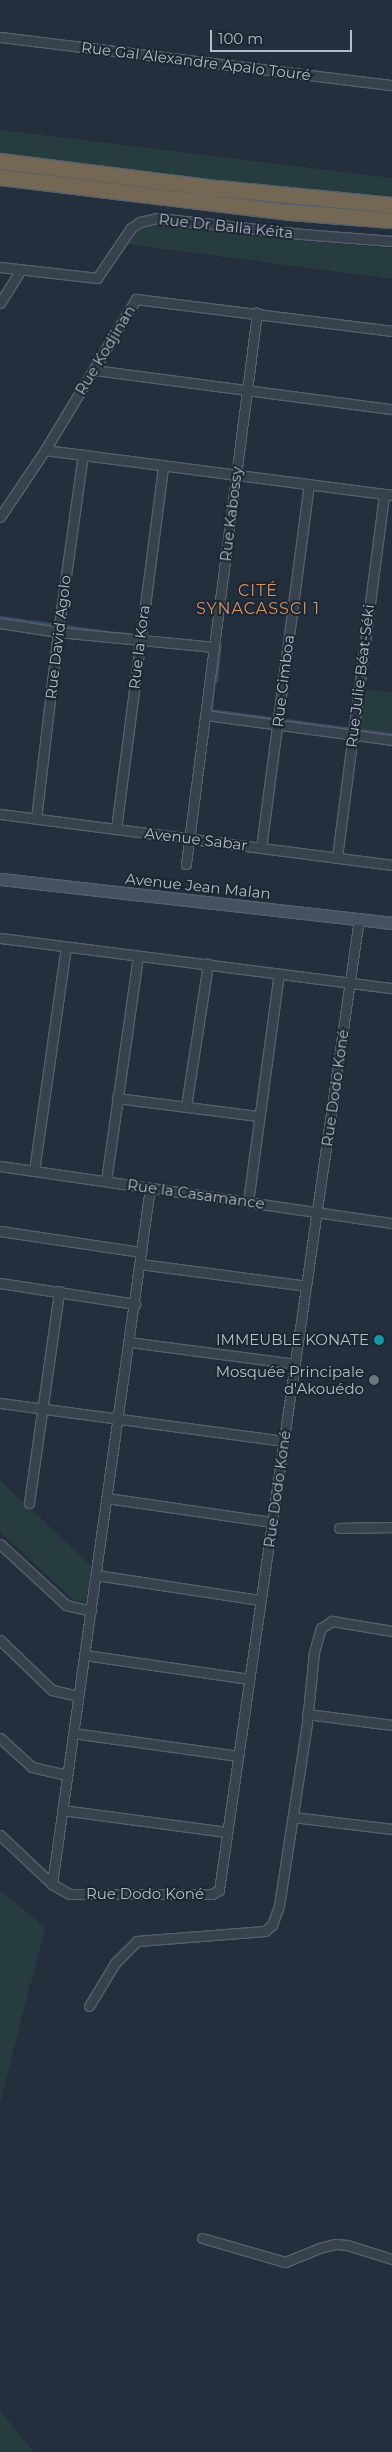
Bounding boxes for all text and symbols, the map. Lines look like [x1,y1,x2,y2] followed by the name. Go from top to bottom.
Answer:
[212,20,354,52] scale bar
[218,29,263,48] text: 100 m
[80,38,312,84] street label: Rue Gal Alexandre Apalo Touré
[158,210,294,242] street label: Rue Dr Balla Kéita
[71,302,139,398] street label: Rue Kodjinan
[216,465,246,563] street label: Rue Kabossy
[41,574,75,700] street label: Rue David Agolo
[194,581,322,619] district label: CITÉ SYNACASSCI 1
[342,603,378,749] street label: Rue Julie Béat-Séki
[125,604,153,690] street label: Rue la Kora
[268,634,298,728] street label: Rue Cimboa
[143,824,249,854] street label: Avenue Sabar
[124,869,272,903] street label: Avenue Jean Malan
[318,1028,352,1148] street label: Rue Dodo Koné
[126,1175,266,1213] street label: Rue la Casamance
[216,1331,369,1349] place label: IMMEUBLE KONATE
[373,1334,385,1346] marker: IMMEUBLE KONATE
[216,1362,364,1397] place label: Mosquée Principale d'Akouédo
[368,1374,380,1386] marker: Mosquée Principale d'Akouédo
[260,1429,294,1549] street label: Rue Dodo Koné
[86,1885,204,1903] street label: Rue Dodo Koné

